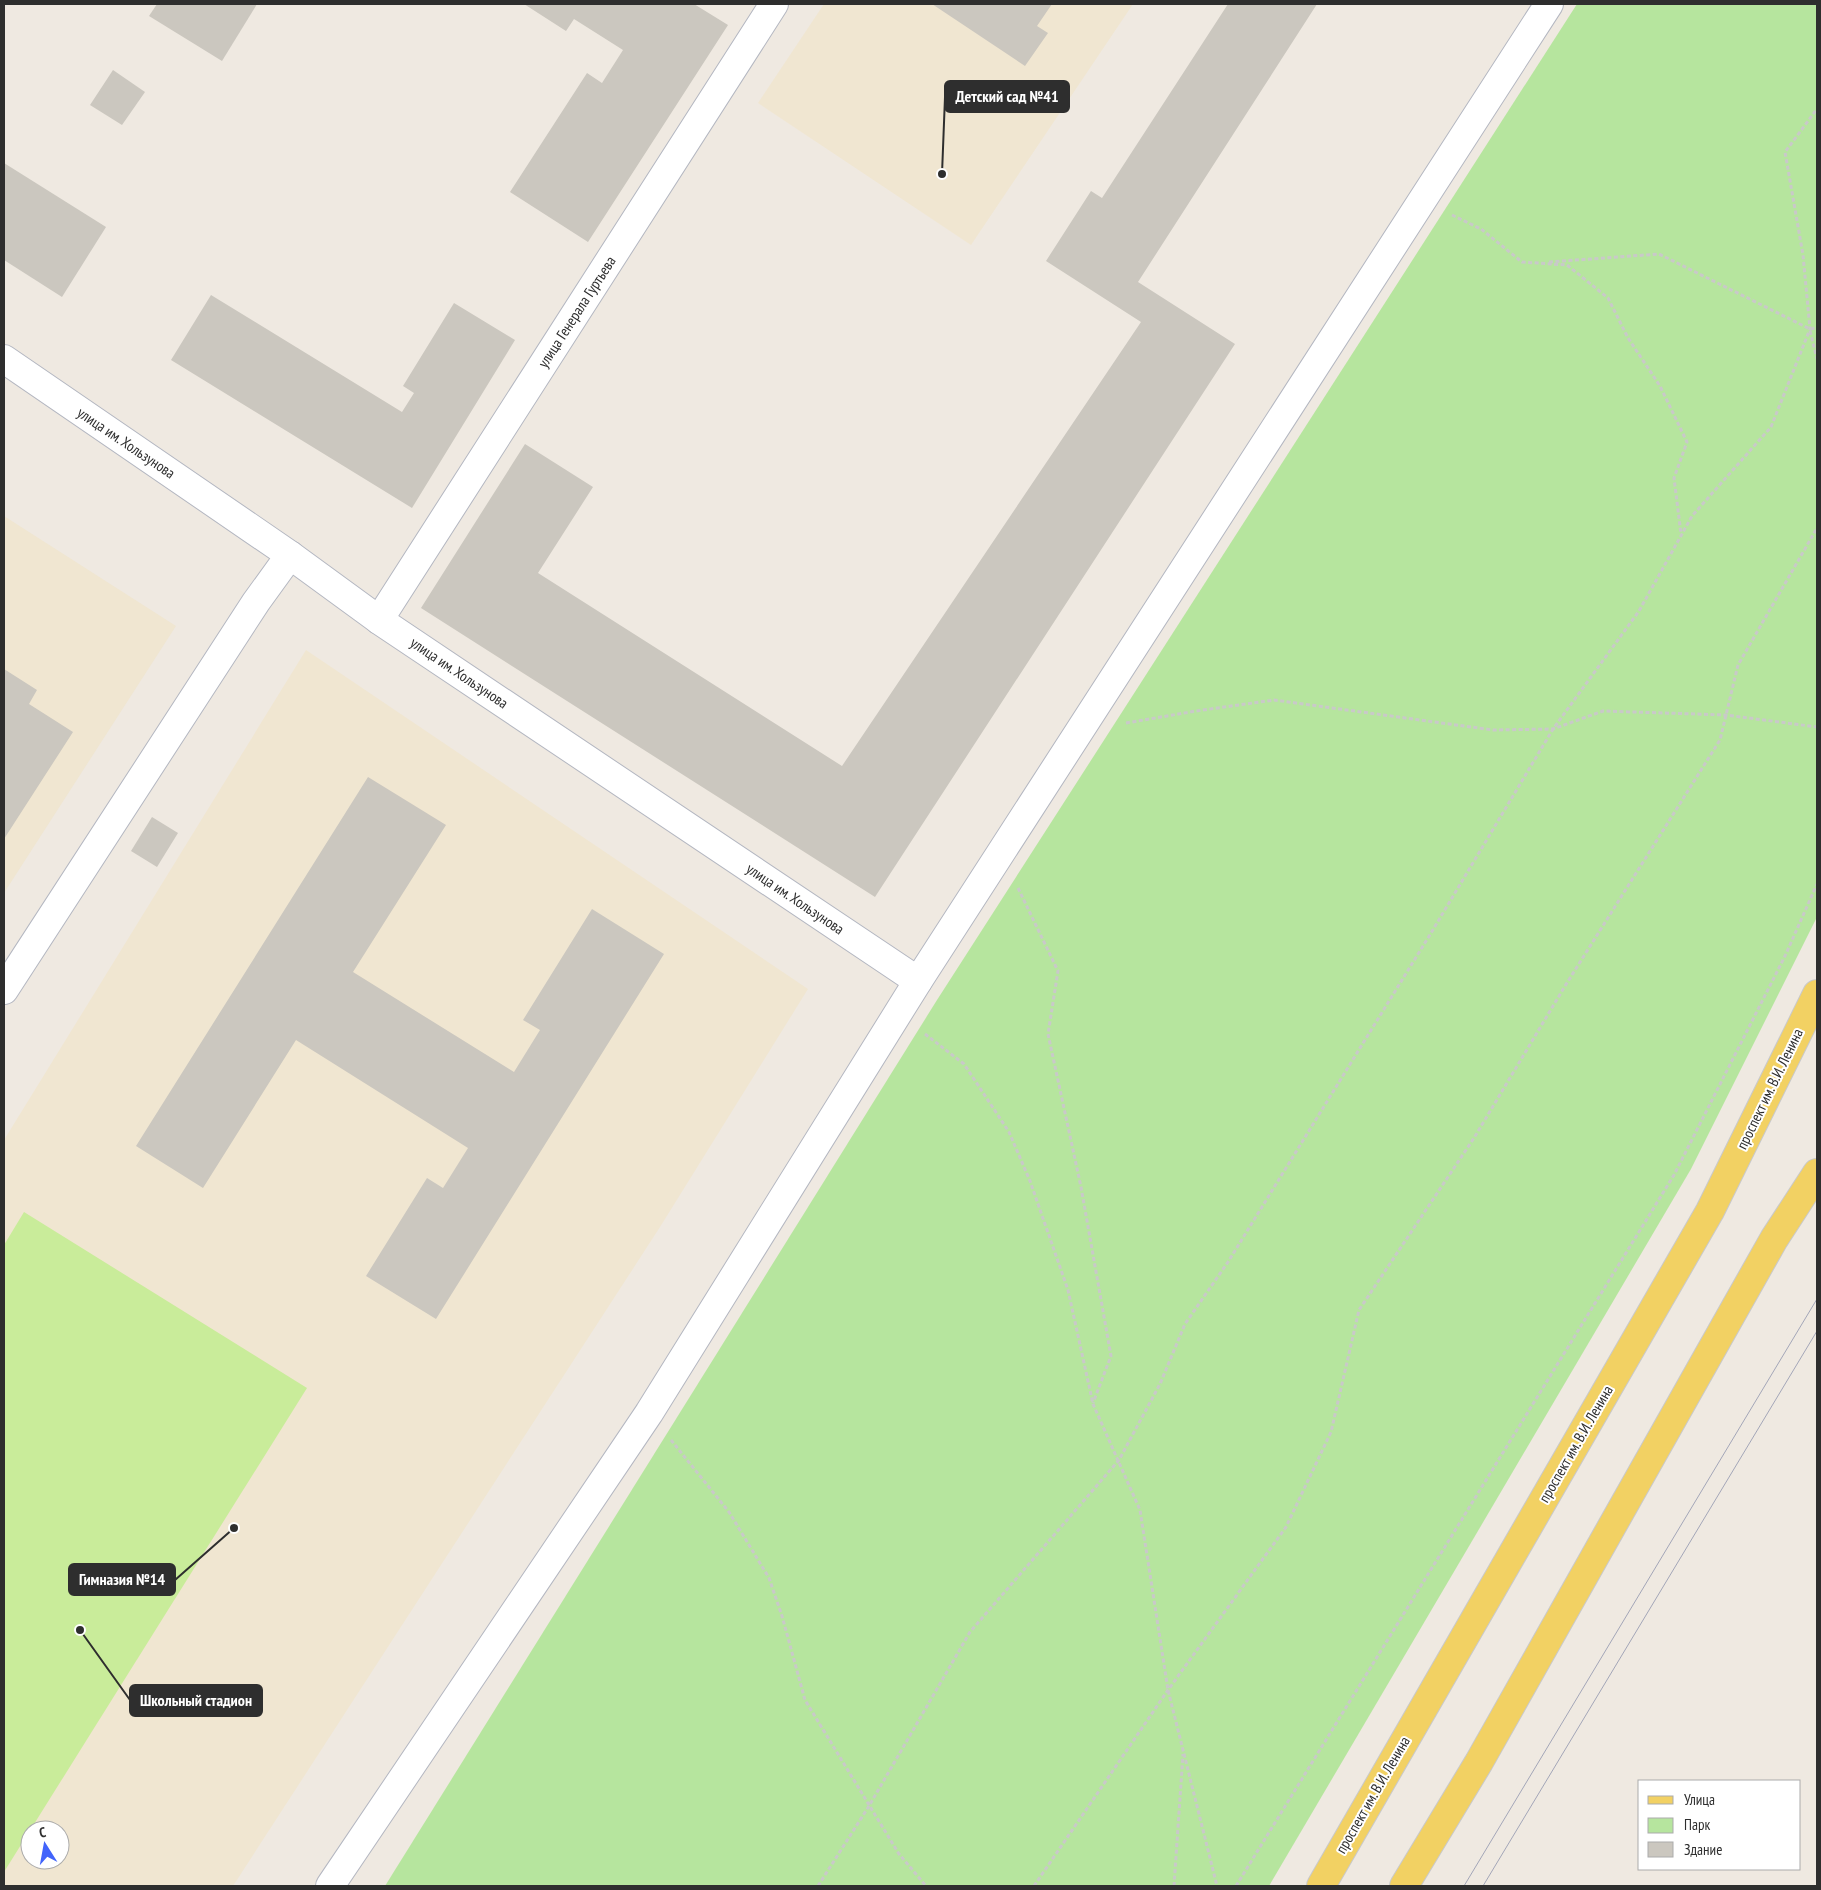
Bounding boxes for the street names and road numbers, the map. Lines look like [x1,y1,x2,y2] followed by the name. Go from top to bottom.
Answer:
[533,252,620,371] street label: улица Генерала Гуртьева
[74,403,179,482] street label: улица им. Хользунова
[407,633,512,712] street label: улица им. Хользунова
[743,859,848,938] street label: улица им. Хользунова
[1732,1025,1807,1152] street label: проспект им. В.И. Ленина
[1534,1382,1617,1506] street label: проспект им. В.И. Ленина
[1331,1733,1414,1857] street label: проспект им. В.И. Ленина

